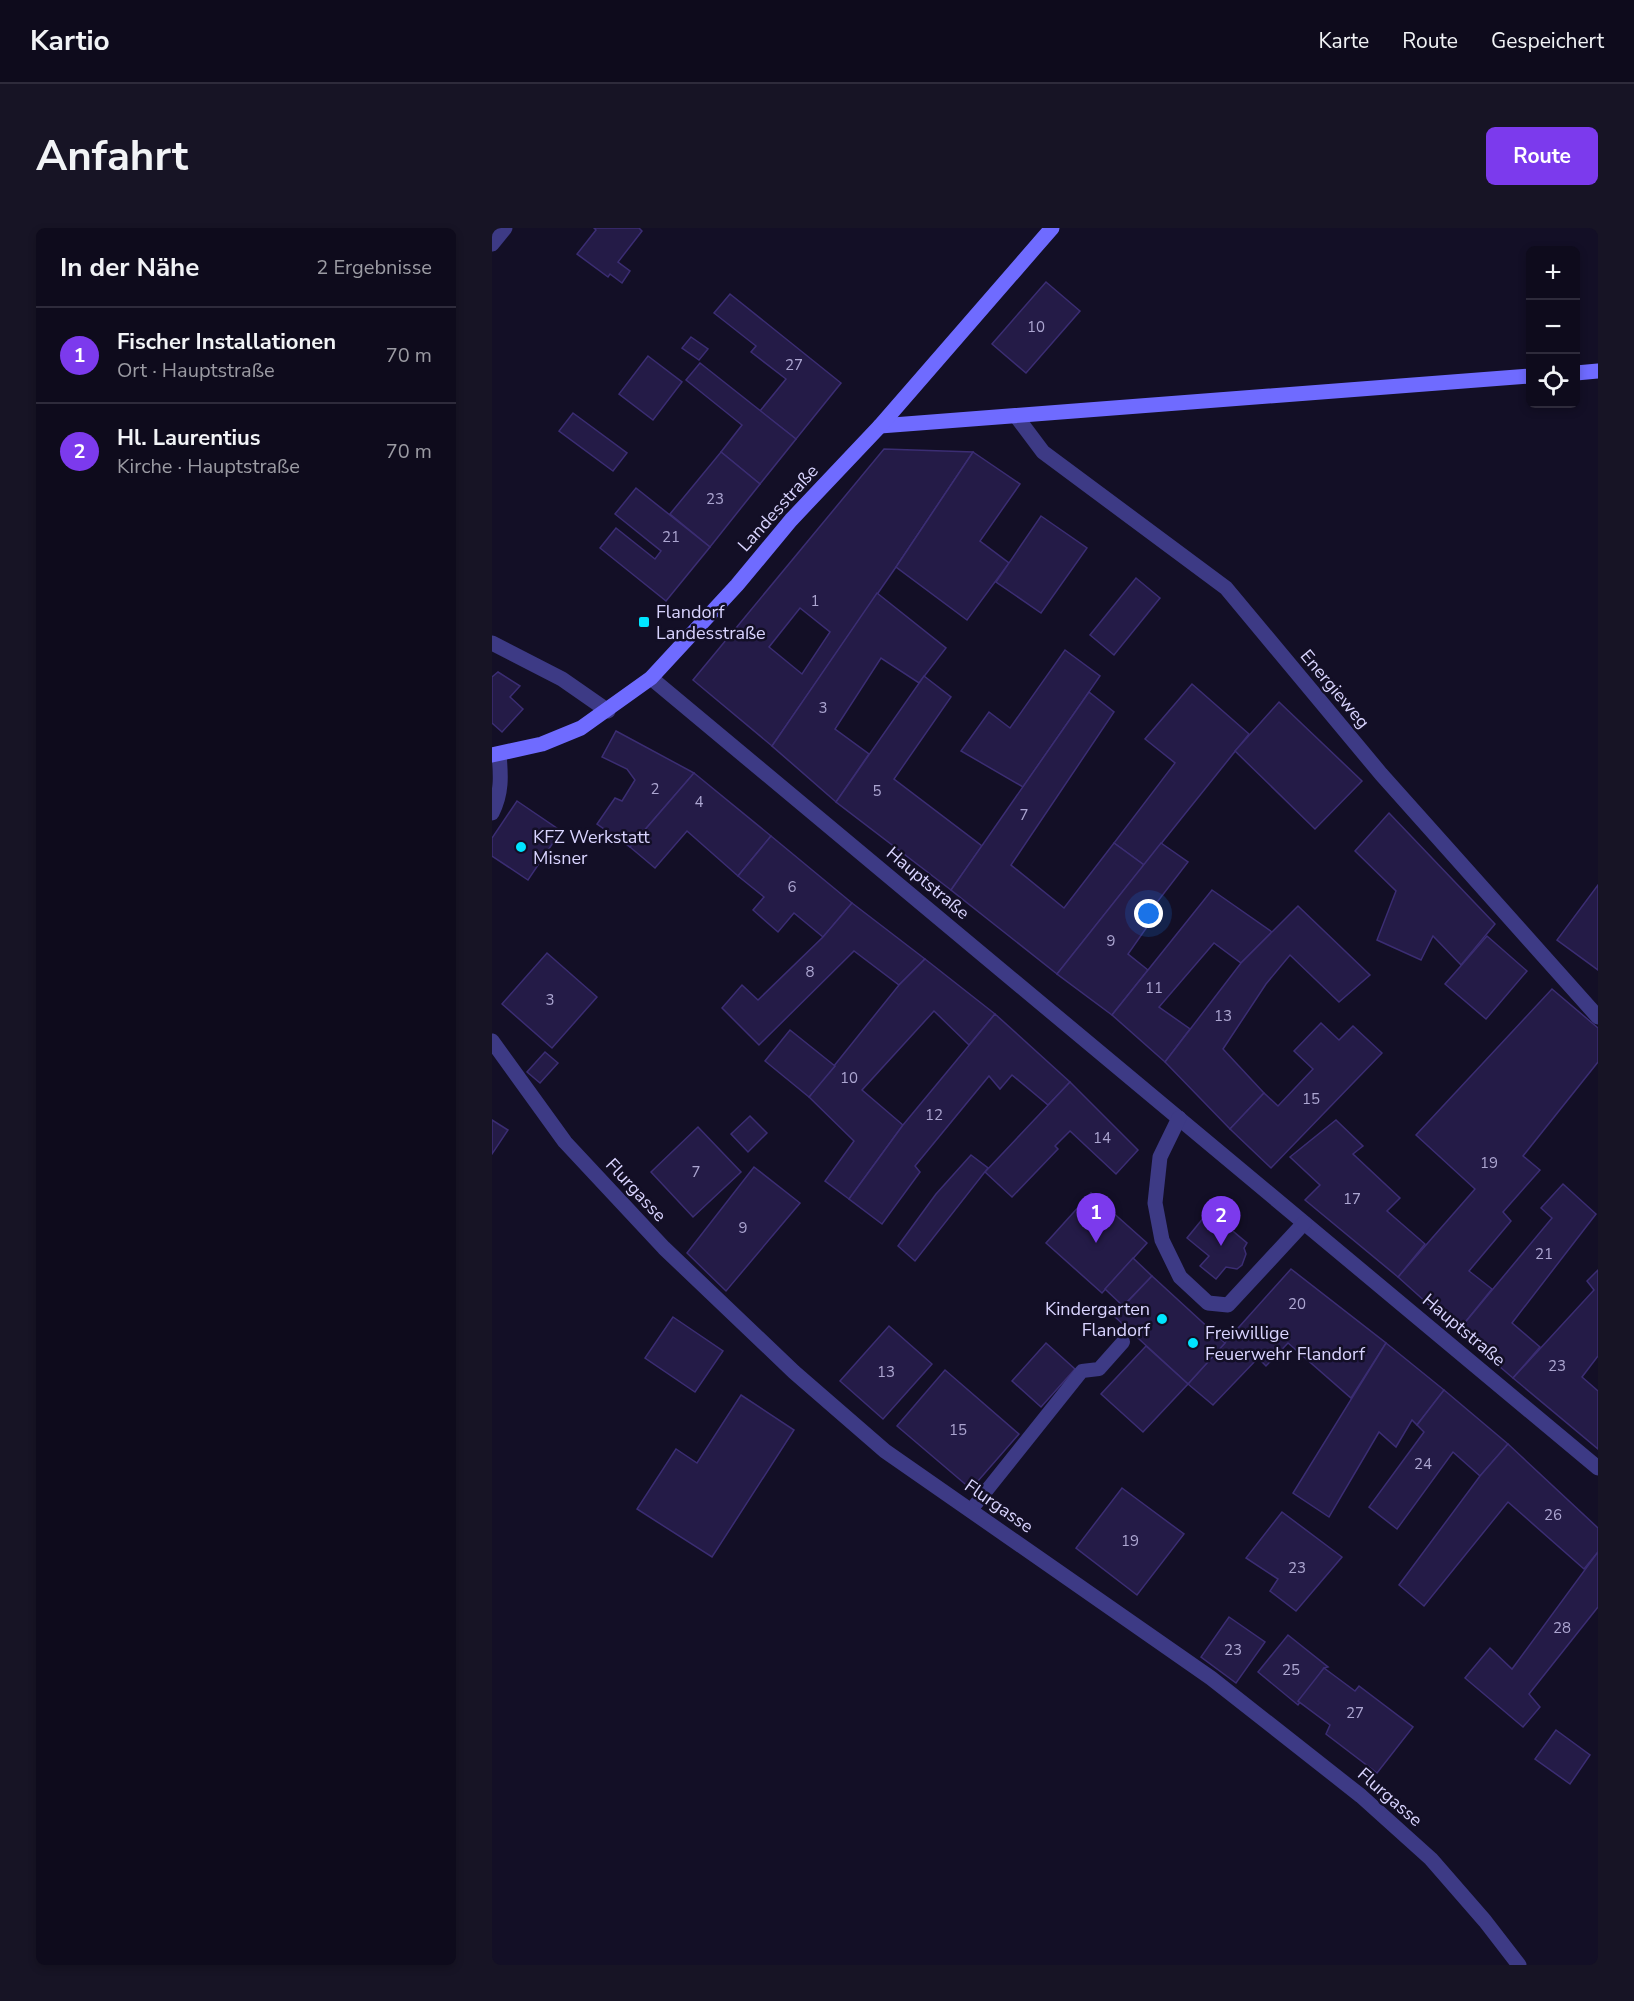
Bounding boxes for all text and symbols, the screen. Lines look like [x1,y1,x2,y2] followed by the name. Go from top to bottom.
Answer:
[30,22,110,60] text: Kartio
[1319,27,1369,55] text: Karte
[1402,27,1458,55] text: Route
[1491,27,1604,55] text: Gespeichert
[1486,127,1598,185] button: Route
[36,128,188,185] text: Anfahrt
[1526,246,1580,408] map controls
[1526,246,1580,300] button: +
[60,250,199,285] text: In der Nähe
[316,254,432,281] text: 2 Ergebnisse
[1526,300,1580,354] button: −
[1027,317,1045,337] house number: 10
[117,327,336,357] text: Fischer Installationen
[74,342,86,369] text: 1
[386,342,432,369] text: 70 m
[1526,354,1580,408] button: locate
[785,355,803,375] house number: 27
[117,357,275,384] text: Ort · Hauptstraße
[117,423,261,453] text: Hl. Laurentius
[74,438,86,465] text: 2
[386,438,432,465] text: 70 m
[117,453,300,480] text: Kirche · Hauptstraße
[732,459,824,557] street label: Landesstraße
[706,489,724,509] house number: 23
[662,527,680,547] house number: 21
[810,591,820,611] house number: 1
[656,600,766,645] place label: Flandorf Landesstraße
[637,615,651,629] marker: Flandorf Landesstraße
[1295,645,1375,733] street label: Energieweg
[818,698,828,718] house number: 3
[650,779,660,799] house number: 2
[872,781,882,801] house number: 5
[694,792,704,812] house number: 4
[1019,805,1029,825] house number: 7
[533,825,650,870] place label: KFZ Werkstatt Misner
[514,840,528,854] marker: KFZ Werkstatt Misner
[881,841,975,925] street label: Hauptstraße
[787,877,797,897] house number: 6
[1134,899,1163,928] your location
[1106,931,1116,951] house number: 9
[805,962,815,982] house number: 8
[1145,978,1163,998] house number: 11
[545,990,555,1010] house number: 3
[1214,1006,1232,1026] house number: 13
[840,1068,858,1088] house number: 10
[1302,1089,1320,1109] house number: 15
[925,1105,943,1125] house number: 12
[1093,1128,1111,1148] house number: 14
[600,1153,672,1227] street label: Flurgasse
[1480,1153,1498,1173] house number: 19
[691,1162,701,1182] house number: 7
[1343,1189,1361,1209] house number: 17
[1076,1194,1116,1243] pin: 1
[1202,1196,1240,1246] pin: 2
[738,1218,748,1238] house number: 9
[1535,1244,1553,1264] house number: 21
[1417,1288,1511,1372] street label: Hauptstraße
[1288,1294,1306,1314] house number: 20
[1045,1297,1151,1342] place label: Kindergarten Flandorf
[1155,1312,1169,1326] marker: Kindergarten Flandorf
[1205,1321,1366,1366] place label: Freiwillige Feuerwehr Flandorf
[1186,1336,1200,1350] marker: Freiwillige Feuerwehr Flandorf
[1548,1356,1566,1376] house number: 23
[877,1362,895,1382] house number: 13
[949,1420,967,1440] house number: 15
[1414,1454,1432,1474] house number: 24
[960,1474,1038,1538] street label: Flurgasse
[1544,1505,1562,1525] house number: 26
[1121,1531,1139,1551] house number: 19
[1288,1558,1306,1578] house number: 23
[1553,1618,1571,1638] house number: 28
[1224,1640,1242,1660] house number: 23
[1282,1660,1300,1680] house number: 25
[1346,1703,1364,1723] house number: 27
[1352,1762,1428,1832] street label: Flurgasse

